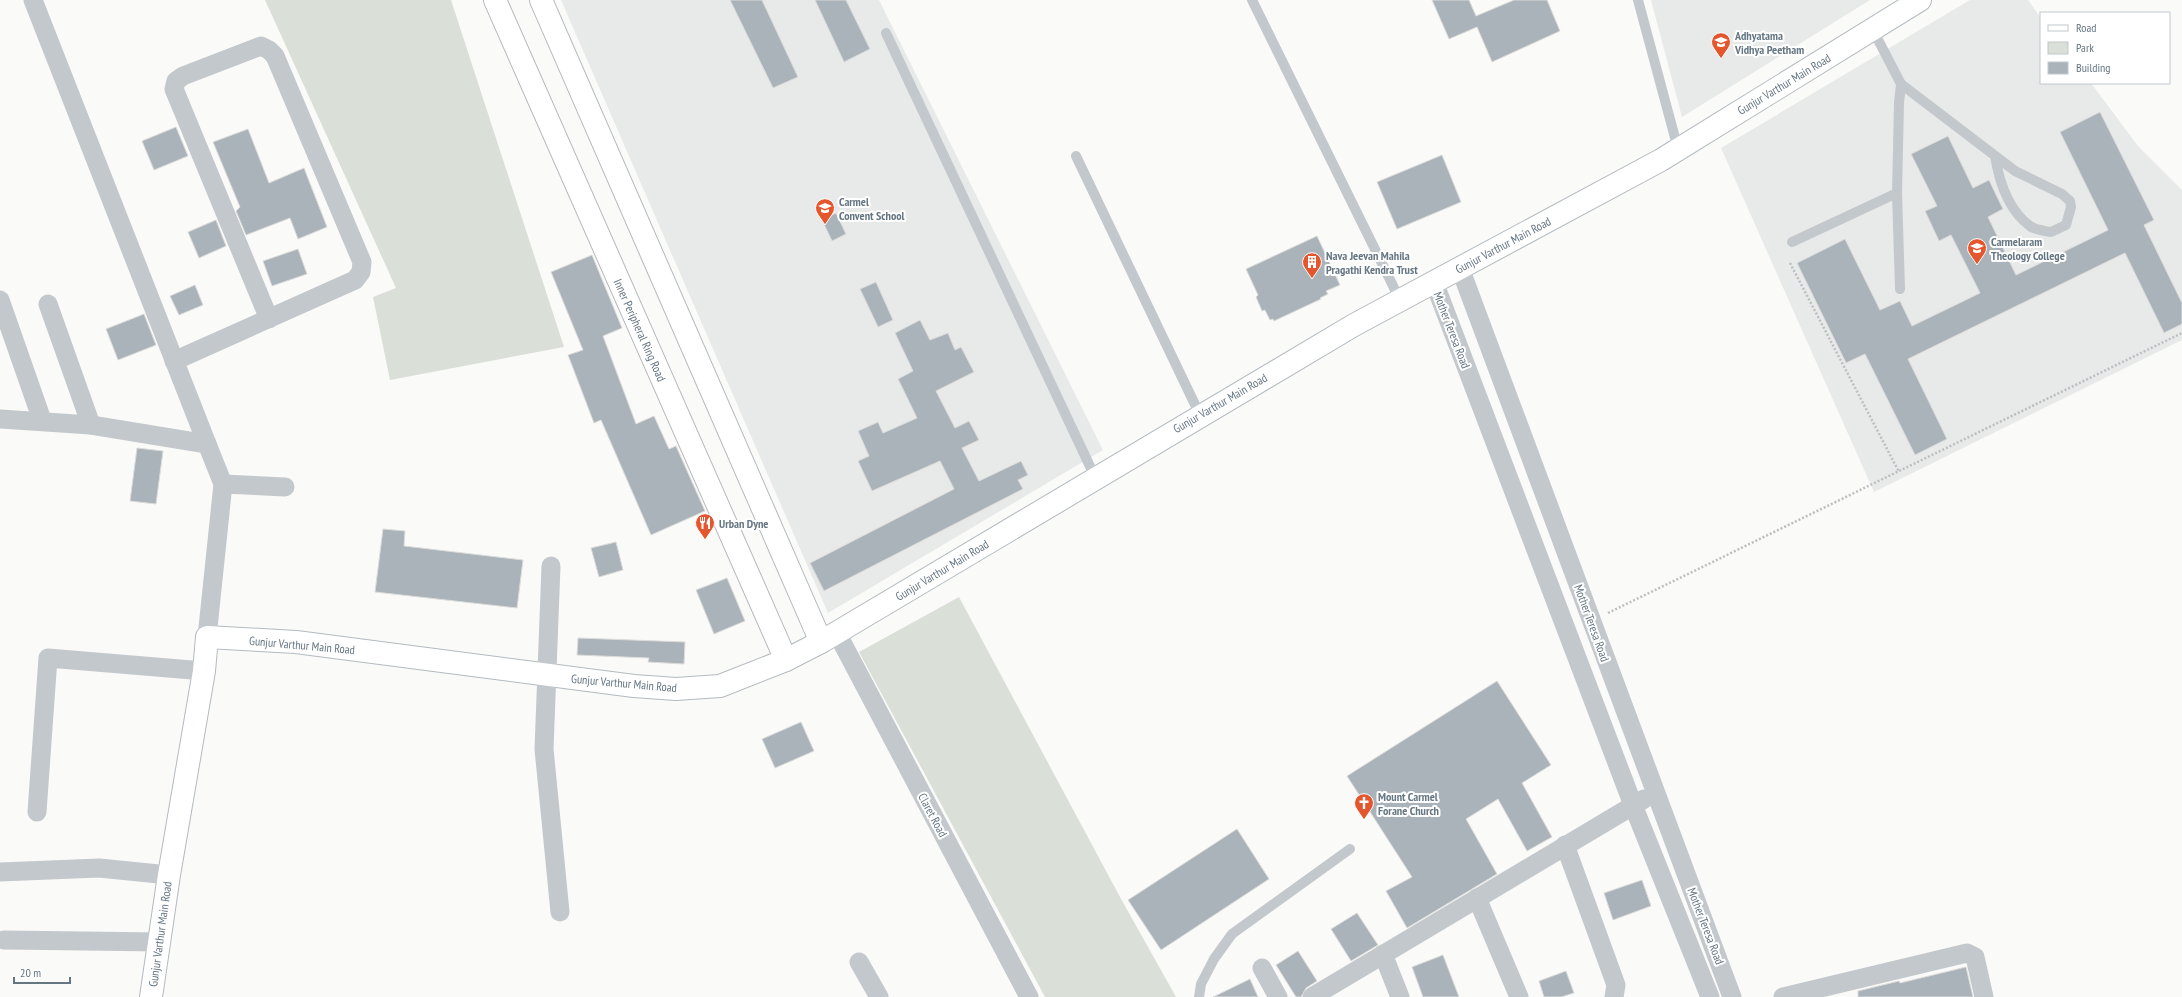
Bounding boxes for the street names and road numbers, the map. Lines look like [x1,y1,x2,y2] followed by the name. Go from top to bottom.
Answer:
[1735,50,1833,118] street label: Gunjur Varthur Main Road
[1453,213,1553,277] street label: Gunjur Varthur Main Road
[611,276,669,384] street label: Inner Peripheral Ring Road
[1430,289,1474,371] street label: Mother Teresa Road
[1170,370,1270,436] street label: Gunjur Varthur Main Road
[893,536,991,604] street label: Gunjur Varthur Main Road
[1571,582,1613,664] street label: Mother Teresa Road
[248,633,356,657] street label: Gunjur Varthur Main Road
[570,671,678,695] street label: Gunjur Varthur Main Road
[915,790,951,840] street label: Claret Road
[145,880,175,988] street label: Gunjur Varthur Main Road
[1684,885,1728,967] street label: Mother Teresa Road

